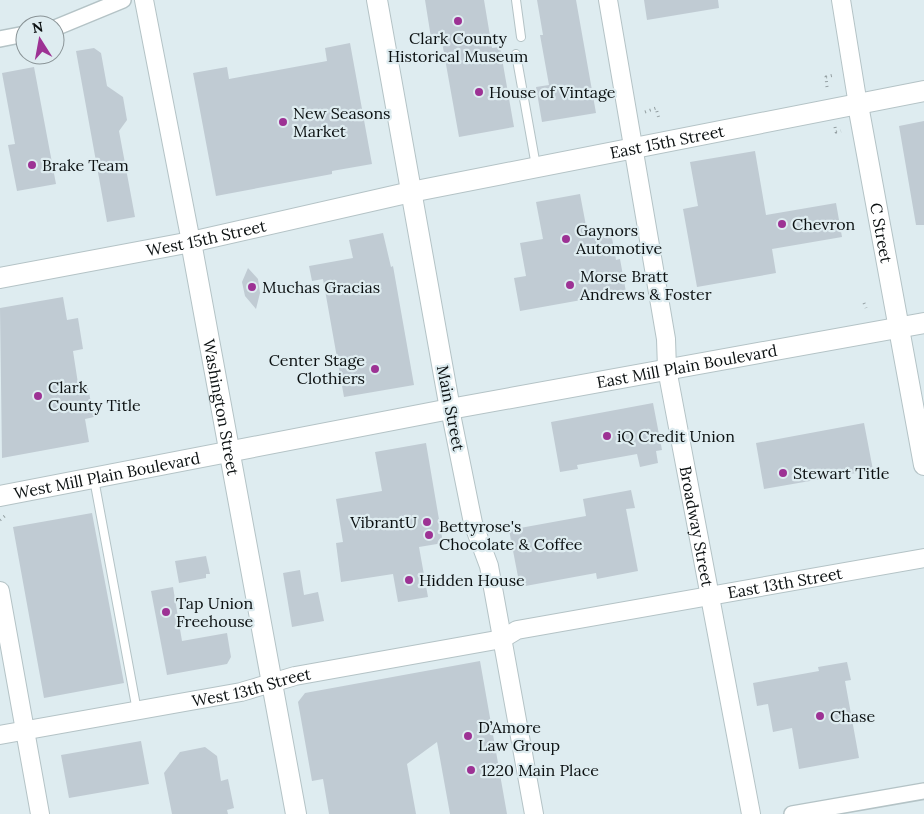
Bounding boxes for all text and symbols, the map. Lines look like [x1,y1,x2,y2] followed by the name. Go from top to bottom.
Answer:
[15,15,65,65] north arrow
[452,15,464,27] marker: Clark County Historical Museum
[30,17,45,37] text: N
[388,28,528,66] place label: Clark County Historical Museum
[489,82,616,102] place label: House of Vintage
[473,86,485,98] marker: House of Vintage
[293,103,391,141] place label: New Seasons Market
[277,116,289,128] marker: New Seasons Market
[608,120,727,163] street label: East 15th Street
[42,155,129,175] place label: Brake Team
[26,159,38,171] marker: Brake Team
[866,201,897,265] street label: C Street
[792,214,856,234] place label: Chevron
[145,215,269,260] street label: West 15th Street
[776,218,788,230] marker: Chevron
[575,220,662,258] place label: Gaynors Automotive
[560,233,572,245] marker: Gaynors Automotive
[579,266,712,304] place label: Morse Bratt Andrews & Foster
[262,277,380,297] place label: Muchas Gracias
[564,279,576,291] marker: Morse Bratt Andrews & Foster
[246,281,258,293] marker: Muchas Gracias
[199,337,244,478] street label: Washington Street
[595,340,779,392] street label: East Mill Plain Boulevard
[269,350,365,388] place label: Center Stage Clothiers
[369,363,381,375] marker: Center Stage Clothiers
[433,364,469,453] street label: Main Street
[48,377,141,415] place label: Clark County Title
[32,390,44,402] marker: Clark County Title
[617,426,735,446] place label: iQ Credit Union
[601,430,613,442] marker: iQ Credit Union
[12,447,202,503] street label: West Mill Plain Boulevard
[793,463,890,483] place label: Stewart Title
[675,464,718,589] street label: Broadway Street
[777,467,789,479] marker: Stewart Title
[349,512,417,532] place label: VibrantU
[421,516,433,528] marker: VibrantU
[439,516,583,554] place label: Bettyrose's Chocolate & Coffee
[423,529,435,541] marker: Bettyrose's Chocolate & Coffee
[726,562,845,603] street label: East 13th Street
[419,570,525,590] place label: Hidden House
[403,574,415,586] marker: Hidden House
[176,593,254,631] place label: Tap Union Freehouse
[160,606,172,618] marker: Tap Union Freehouse
[190,663,313,711] street label: West 13th Street
[830,706,875,726] place label: Chase
[814,710,826,722] marker: Chase
[478,717,560,755] place label: D’Amore Law Group
[462,730,474,742] marker: D’Amore Law Group
[481,760,599,780] place label: 1220 Main Place
[465,764,477,776] marker: 1220 Main Place

